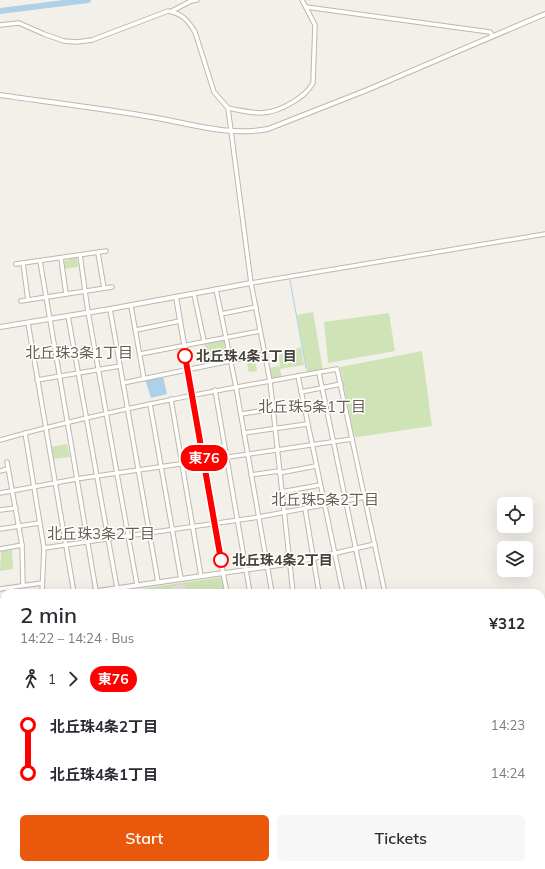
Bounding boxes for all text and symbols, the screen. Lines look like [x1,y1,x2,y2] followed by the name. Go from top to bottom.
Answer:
[25,343,133,362] district label: 北丘珠3条1丁目
[196,347,297,365] place label: 北丘珠4条1丁目
[177,348,193,364] marker: 北丘珠4条1丁目
[258,397,366,416] district label: 北丘珠5条1丁目
[181,445,227,471] line badge: 東76
[189,449,219,467] text: 東76
[271,490,379,509] district label: 北丘珠5条2丁目
[497,497,533,577] map controls
[497,497,533,533] button: locate
[47,524,155,543] district label: 北丘珠3条2丁目
[497,541,533,577] button: layers
[232,551,333,569] place label: 北丘珠4条2丁目
[213,552,229,568] marker: 北丘珠4条2丁目
[20,601,77,629] text: 2 min
[489,614,525,633] text: ¥312
[20,630,134,646] text: 14:22 – 14:24 · Bus
[20,668,42,690] icon: walk
[62,668,84,690] icon: forward
[98,670,129,688] text: 東76
[48,671,56,687] text: 1
[50,717,158,736] text: 北丘珠4条2丁目
[491,717,525,733] text: 14:23
[50,765,158,784] text: 北丘珠4条1丁目
[491,765,525,781] text: 14:24
[20,815,269,861] button: Start
[277,815,525,861] button: Tickets

